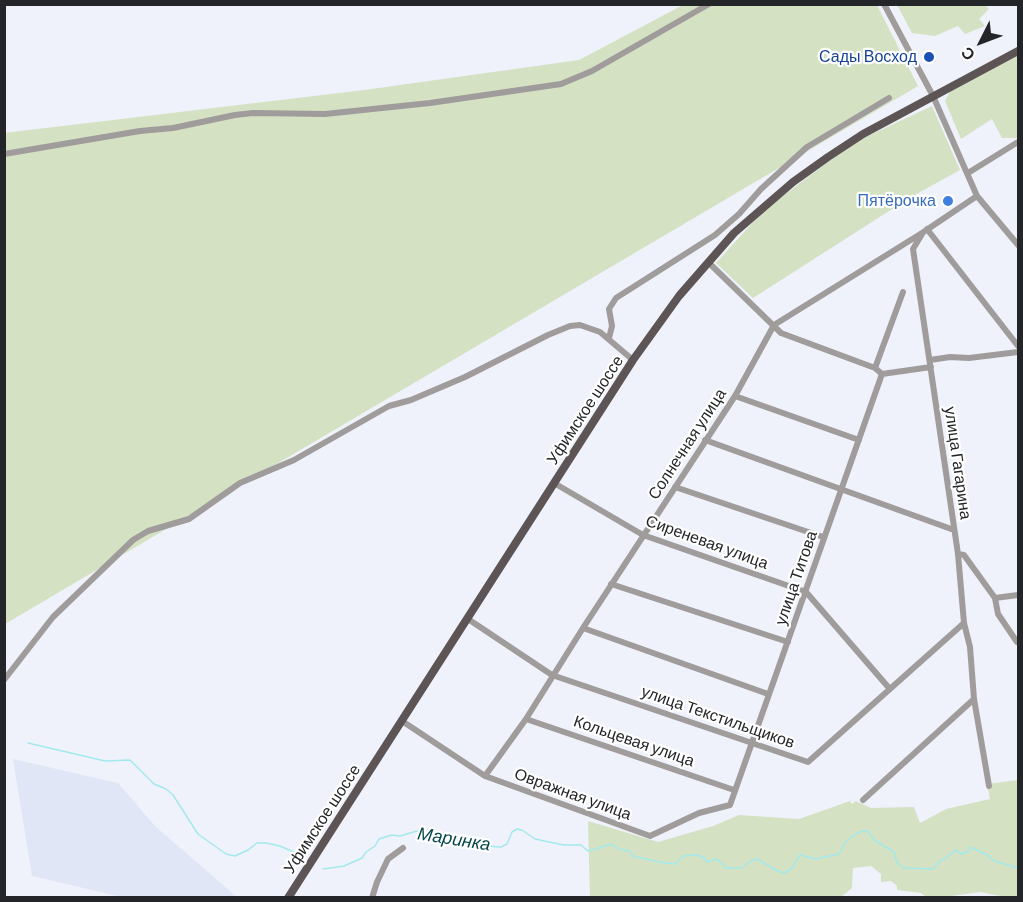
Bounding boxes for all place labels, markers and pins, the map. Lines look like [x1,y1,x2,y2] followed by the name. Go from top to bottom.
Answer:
[819,47,917,67] place label: Сады Восход
[922,50,936,64] marker: Сады Восход
[858,191,936,211] place label: Пятёрочка
[941,194,955,208] marker: Пятёрочка

